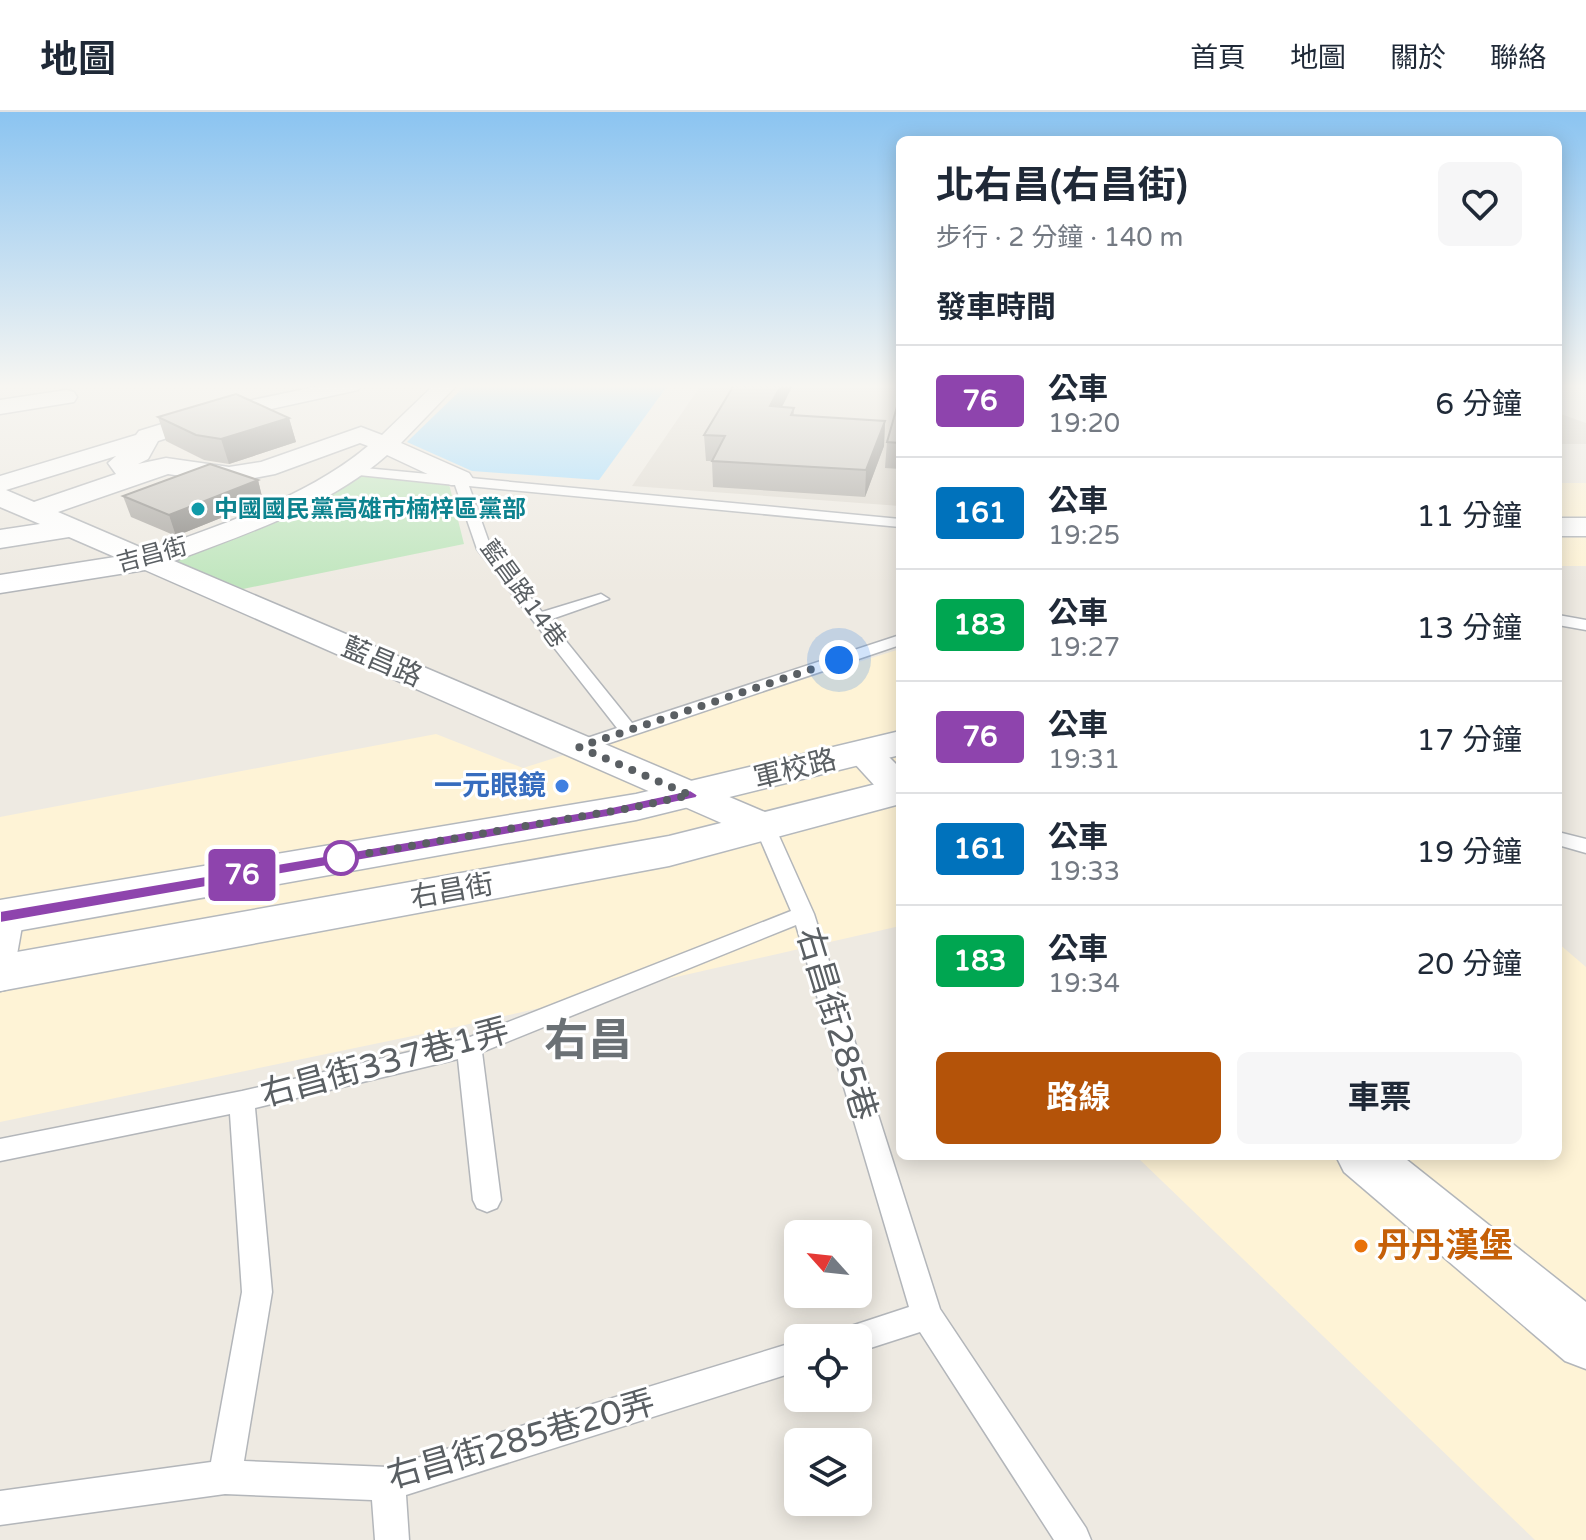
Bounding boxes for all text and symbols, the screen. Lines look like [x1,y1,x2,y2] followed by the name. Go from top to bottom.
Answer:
[40,37,116,83] text: 地圖
[1190,41,1246,75] text: 首頁
[1290,41,1346,75] text: 地圖
[1390,41,1446,75] text: 關於
[1490,41,1546,75] text: 聯絡
[1438,162,1522,246] button: heart
[936,163,1188,209] text: 北右昌(右昌街)
[936,222,1183,253] text: 步行 · 2 分鐘 · 140 m
[936,289,1056,326] text: 發車時間
[1048,371,1108,408] text: 公車
[962,384,998,418] text: 76
[1435,386,1522,423] text: 6 分鐘
[1048,408,1120,439] text: 19:20
[1048,483,1108,520] text: 公車
[214,495,526,524] place label: 中國國民黨高雄市楠梓區黨部
[954,496,1006,530] text: 161
[1417,498,1522,535] text: 11 分鐘
[189,500,207,518] marker: 中國國民黨高雄市楠梓區黨部
[1048,520,1120,551] text: 19:25
[113,532,191,578] street label: 吉昌街
[474,534,572,654] street label: 藍昌路14巷
[1048,595,1108,632] text: 公車
[954,608,1006,642] text: 183
[1417,610,1522,647] text: 13 分鐘
[337,630,427,694] street label: 藍昌路
[1048,632,1120,663] text: 19:27
[819,640,859,680] your location
[1048,707,1108,744] text: 公車
[962,720,998,754] text: 76
[1417,722,1522,759] text: 17 分鐘
[750,742,840,796] street label: 軍校路
[1048,744,1120,775] text: 19:31
[434,769,546,803] place label: 一元眼鏡
[553,777,571,795] marker: 一元眼鏡
[1048,819,1108,856] text: 公車
[954,832,1006,866] text: 161
[1417,834,1522,871] text: 19 分鐘
[324,841,358,875] unlabelled marker
[206,849,278,901] line badge: 76
[1048,856,1120,887] text: 19:33
[224,858,260,892] text: 76
[408,867,496,915] street label: 右昌街
[787,922,885,1126] street label: 右昌街285巷
[1048,931,1108,968] text: 公車
[954,944,1006,978] text: 183
[1417,946,1522,983] text: 20 分鐘
[1048,968,1120,999] text: 19:34
[256,1010,514,1116] street label: 右昌街337巷1弄
[544,1015,632,1068] district label: 右昌
[936,1052,1221,1144] button: 路線
[1237,1052,1522,1144] button: 車票
[784,1220,872,1308] north arrow
[784,1220,872,1516] map controls
[1377,1226,1513,1267] place label: 丹丹漢堡
[1352,1237,1370,1255] marker: 丹丹漢堡
[784,1324,872,1412] button: locate
[382,1382,660,1498] street label: 右昌街285巷20弄
[784,1428,872,1516] button: layers

